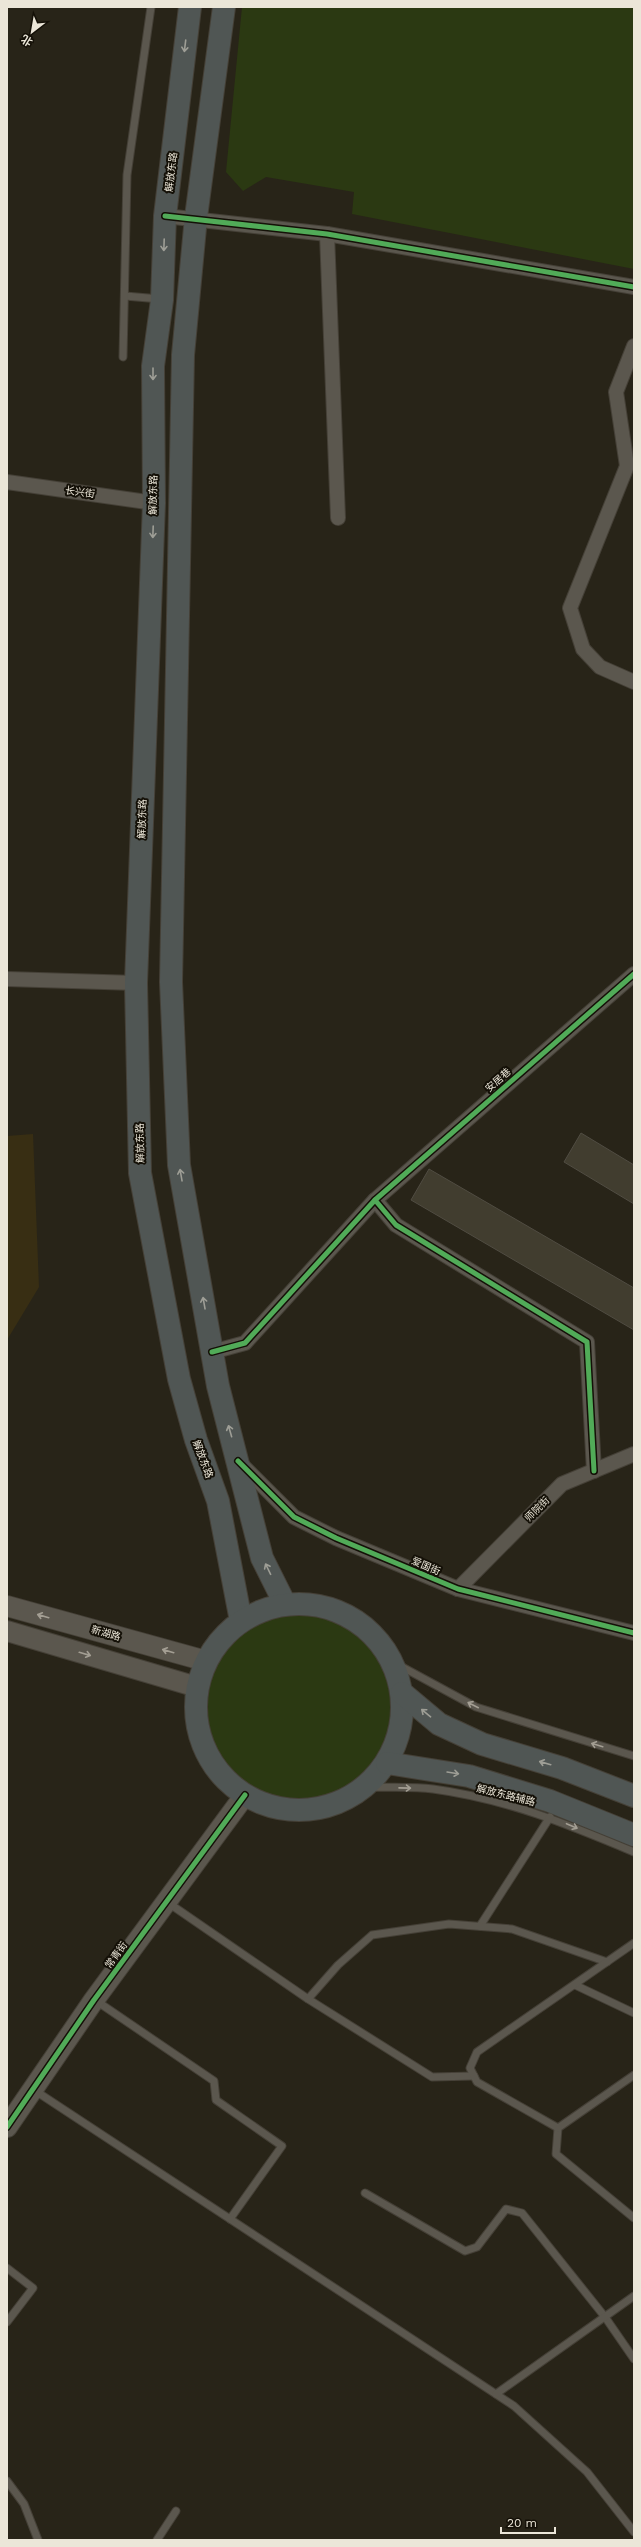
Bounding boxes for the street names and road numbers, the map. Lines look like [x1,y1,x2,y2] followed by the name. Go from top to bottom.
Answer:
[163,151,179,193] street label: 解放东路
[147,475,159,515] street label: 解放东路
[64,484,96,500] street label: 长兴街
[136,799,148,839] street label: 解放东路
[483,1066,513,1094] street label: 安居巷
[134,1123,146,1163] street label: 解放东路
[191,1438,215,1480] street label: 解放东路
[523,1495,551,1523] street label: 师院街
[410,1555,442,1577] street label: 爱国街
[90,1624,122,1642] street label: 新湖路
[476,1782,536,1808] street label: 解放东路辅路
[103,1940,129,1970] street label: 常青街

